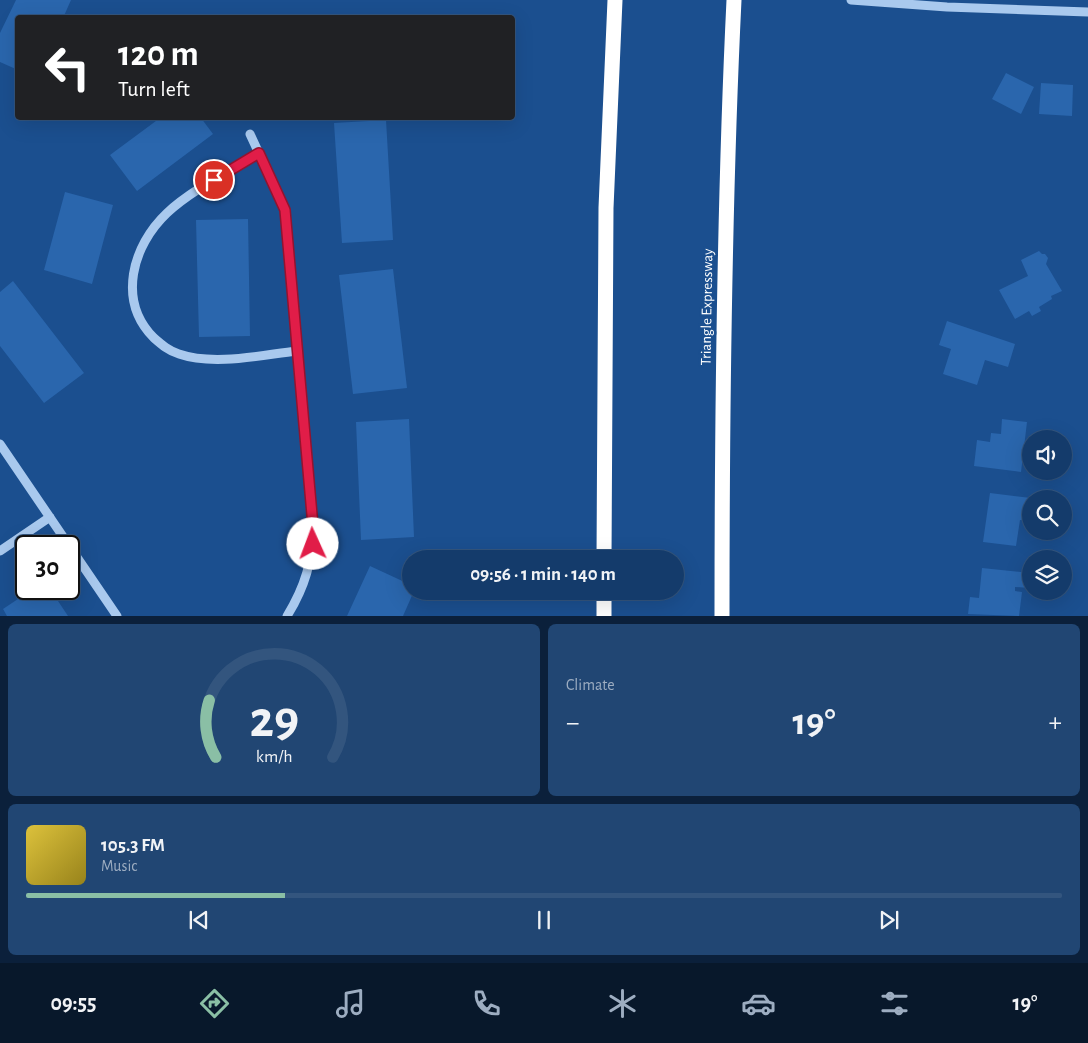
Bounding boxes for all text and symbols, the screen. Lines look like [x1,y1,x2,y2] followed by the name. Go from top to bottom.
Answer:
[35,35,100,100] icon: left
[118,37,199,72] text: 120 m
[118,78,190,100] text: Turn left
[193,159,235,201] pin
[200,166,228,194] icon: arrive
[698,248,716,366] street label: Triangle Expressway
[1022,430,1072,600] map controls
[1022,430,1072,480] button: sound
[1022,490,1072,540] button: search
[286,517,338,569] position arrow
[15,535,80,600] speed limit sign: 30
[1022,550,1072,600] button: layers
[470,565,616,584] text: 09:56 · 1 min · 140 m
[566,677,615,693] text: Climate
[249,694,299,746] text: 29
[792,704,836,742] text: 19°
[566,709,579,737] text: −
[1049,709,1062,737] text: +
[256,748,292,766] text: km/h
[101,836,165,855] text: 105.3 FM
[101,858,137,874] text: Music
[185,906,213,934] icon: previous
[530,906,558,934] icon: pause
[875,906,903,934] icon: next
[197,986,232,1021] icon: directions
[333,986,368,1021] icon: music
[469,986,504,1021] icon: phone
[605,986,640,1021] icon: climate
[741,986,776,1021] icon: car
[877,986,912,1021] icon: filters
[50,992,97,1014] text: 09:55
[1012,992,1037,1014] text: 19°

